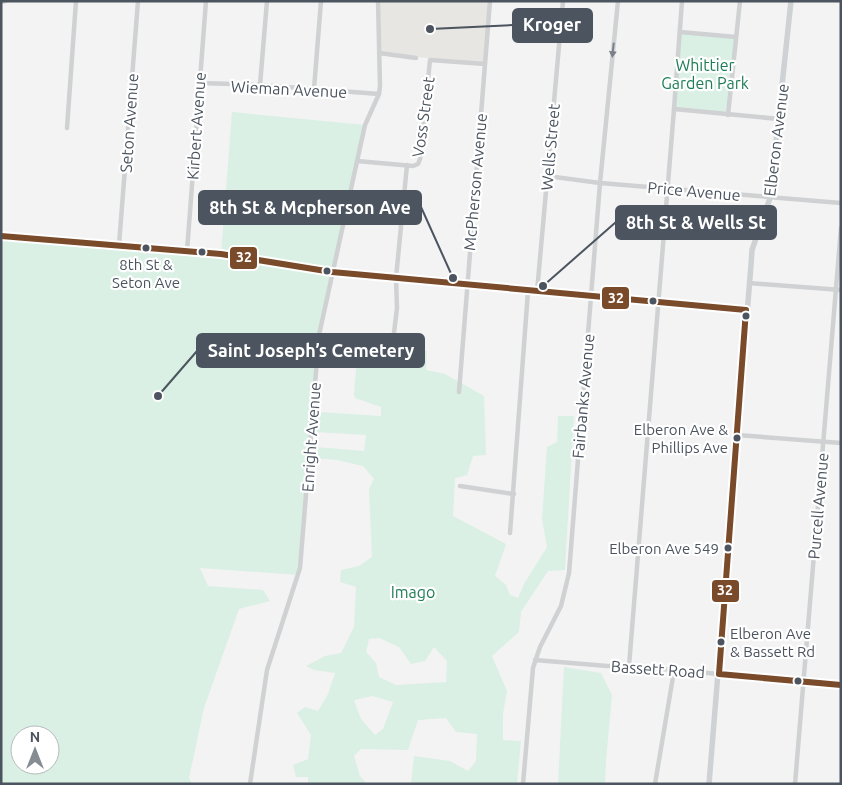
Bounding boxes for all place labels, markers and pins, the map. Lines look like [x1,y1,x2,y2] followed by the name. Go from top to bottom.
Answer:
[513,9,592,42] callout: Kroger
[199,191,421,224] callout: 8th St & Mcpherson Ave
[616,206,776,239] callout: 8th St & Wells St
[141,243,151,253] marker: 8th St & Seton Ave
[197,247,207,257] unlabelled marker
[112,256,180,291] place label: 8th St & Seton Ave
[322,266,332,276] unlabelled marker
[648,296,658,306] unlabelled marker
[741,311,751,321] unlabelled marker
[197,334,424,367] callout: Saint Joseph’s Cemetery
[634,421,728,456] place label: Elberon Ave & Phillips Ave
[732,433,742,443] marker: Elberon Ave & Phillips Ave
[609,540,719,557] place label: Elberon Ave 549
[723,543,733,553] marker: Elberon Ave 549
[730,625,815,660] place label: Elberon Ave & Bassett Rd
[716,637,726,647] marker: Elberon Ave & Bassett Rd
[793,676,803,686] unlabelled marker

